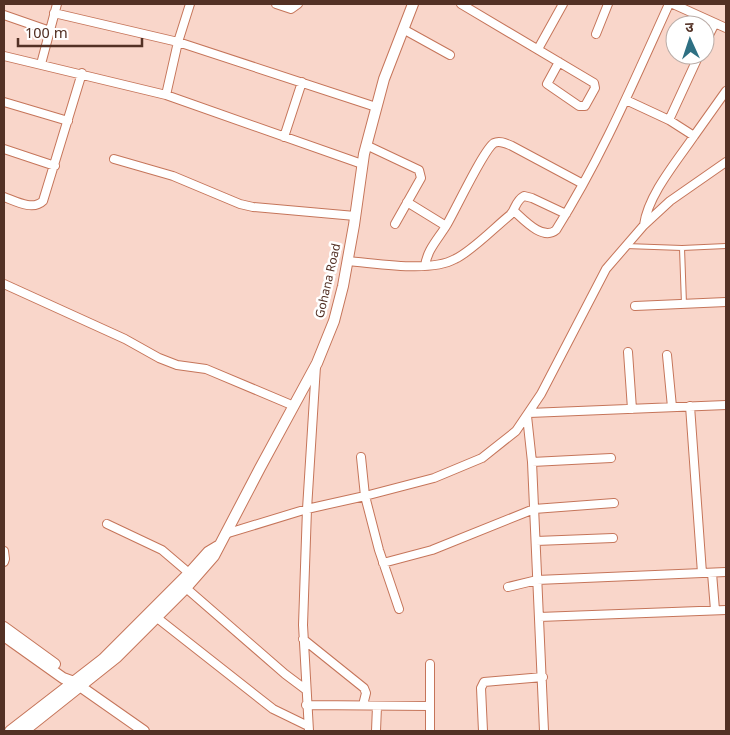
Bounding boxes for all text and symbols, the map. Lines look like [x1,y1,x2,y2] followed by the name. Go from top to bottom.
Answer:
[18,15,141,47] scale bar
[665,15,715,65] north arrow
[685,19,695,38] text: उ
[25,25,68,44] text: 100 m
[313,242,345,320] street label: Gohana Road

